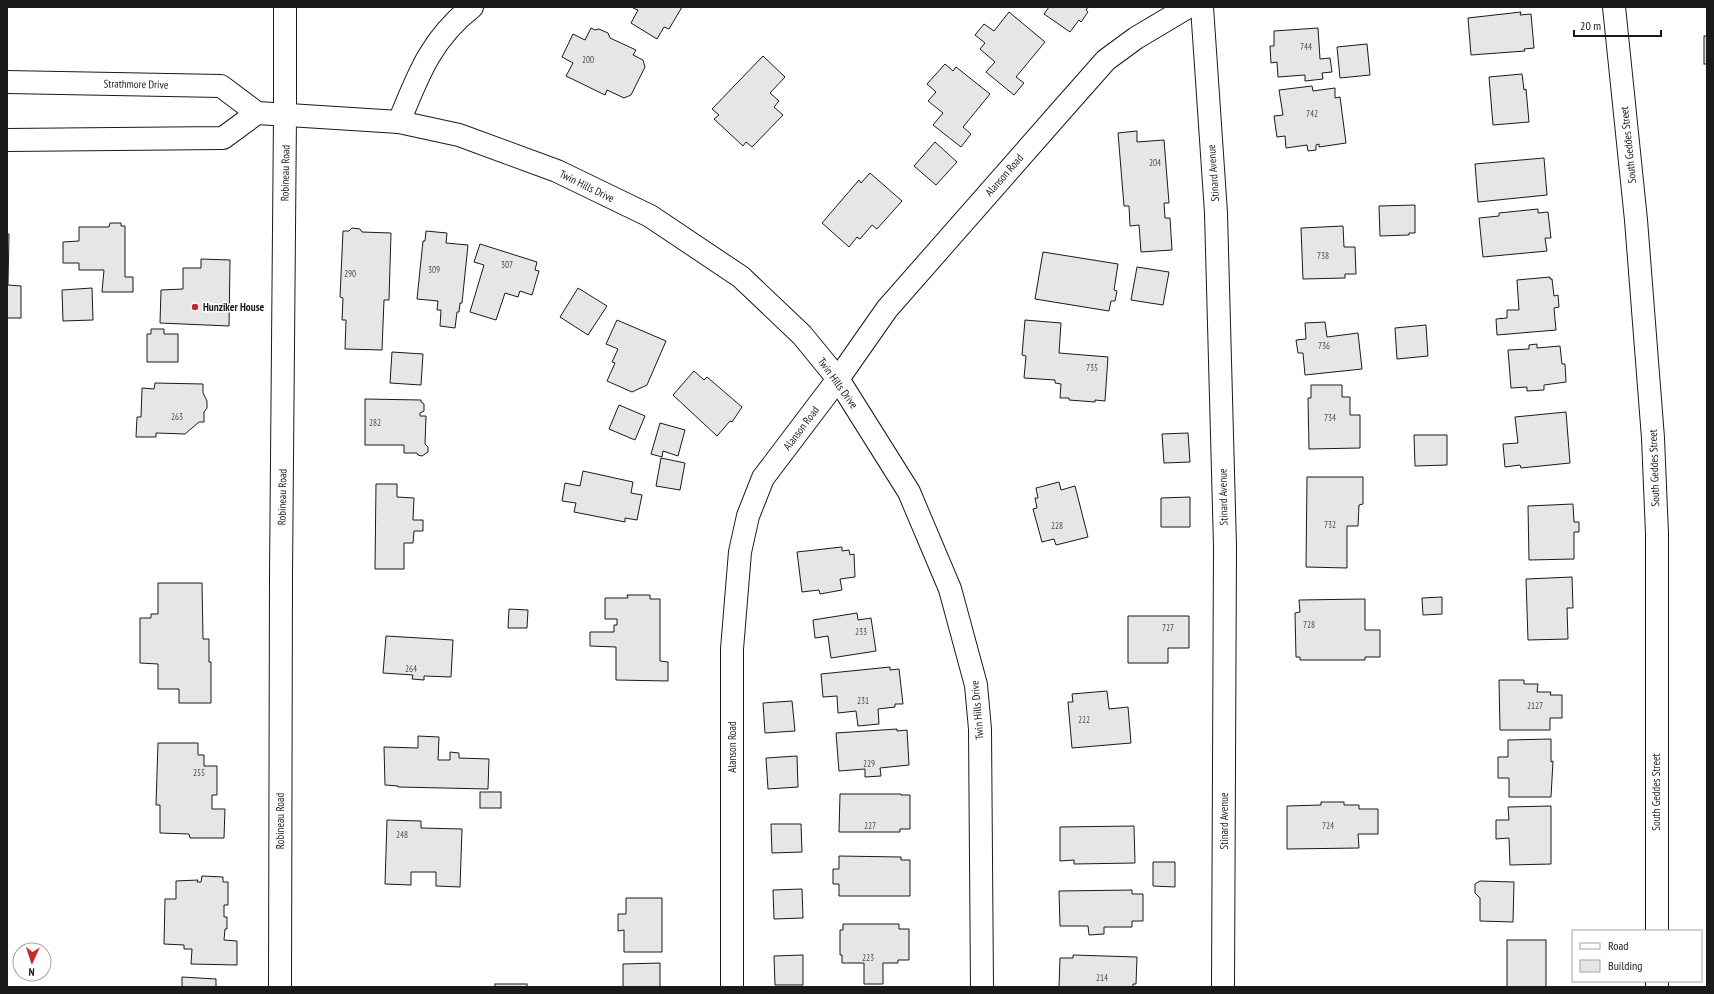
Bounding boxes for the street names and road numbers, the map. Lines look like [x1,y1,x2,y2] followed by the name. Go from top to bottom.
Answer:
[103,76,169,92] street label: Strathmore Drive
[1617,106,1639,184] street label: South Geddes Street
[278,144,292,201] street label: Robineau Road
[1204,144,1222,202] street label: Stinard Avenue
[982,151,1026,199] street label: Alanson Road
[557,167,617,205] street label: Twin Hills Drive
[815,355,861,411] street label: Twin Hills Drive
[780,403,822,453] street label: Alanson Road
[1646,429,1662,507] street label: South Geddes Street
[275,468,289,525] street label: Robineau Road
[1215,468,1230,526] street label: Stinard Avenue
[967,679,987,740] street label: Twin Hills Drive
[725,721,739,773] street label: Alanson Road
[1649,753,1663,831] street label: South Geddes Street
[1217,792,1231,849] street label: Stinard Avenue
[273,793,287,849] street label: Robineau Road

